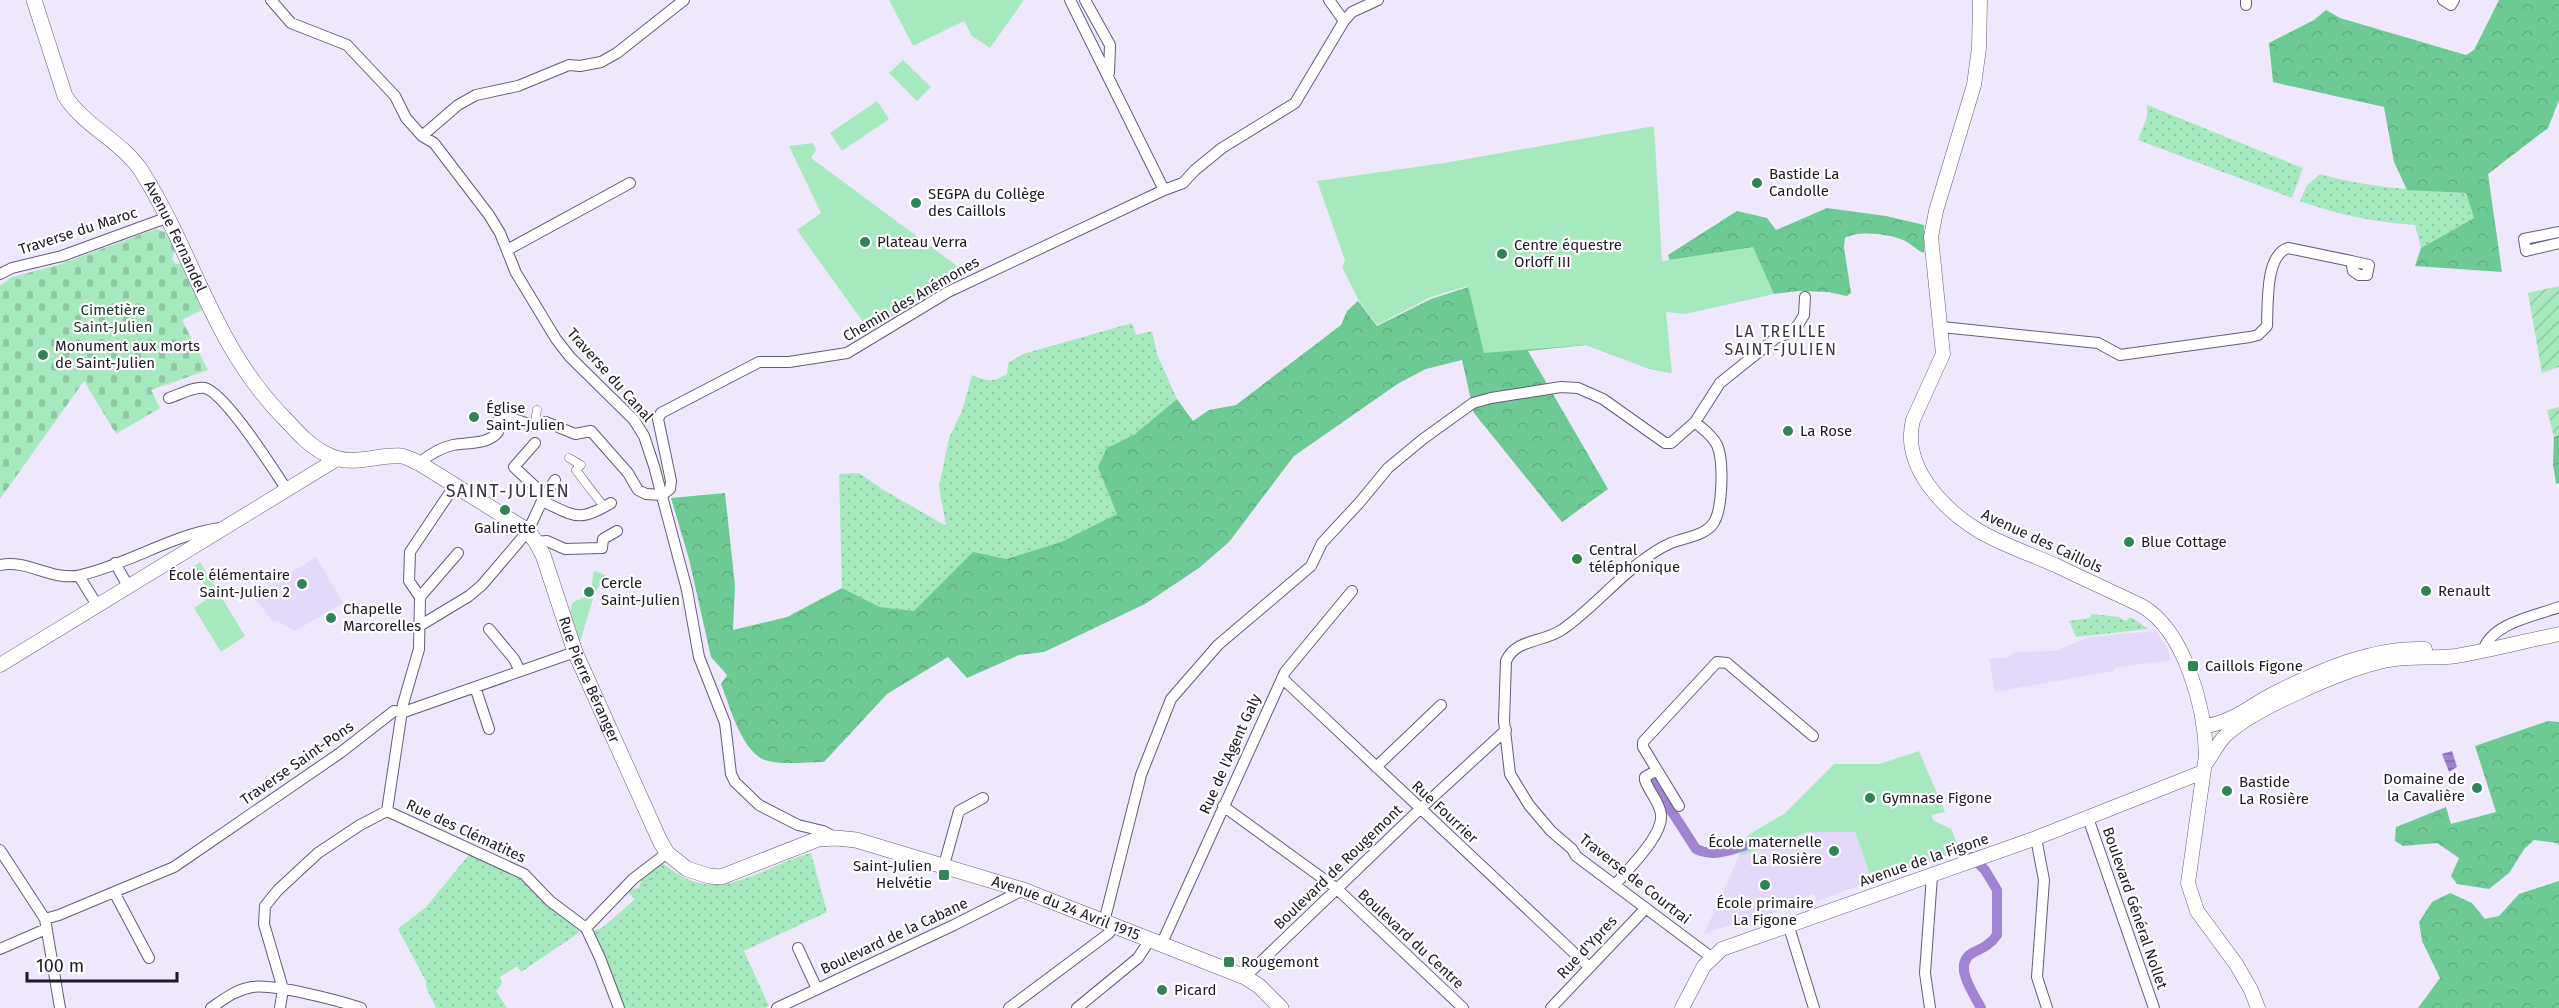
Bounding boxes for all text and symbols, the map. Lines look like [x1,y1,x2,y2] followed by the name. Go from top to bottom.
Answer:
[1769,165,1839,200] place label: Bastide La Candolle
[1750,176,1764,190] marker: Bastide La Candolle
[140,177,211,295] street label: Avenue Fernandel
[928,185,1045,220] place label: SEGPA du Collège des Caillols
[909,196,923,210] marker: SEGPA du Collège des Caillols
[16,203,140,259] street label: Traverse du Maroc
[877,233,967,251] place label: Plateau Verra
[858,235,872,249] marker: Plateau Verra
[1514,236,1622,271] place label: Centre équestre Orloff III
[1495,247,1509,261] marker: Centre équestre Orloff III
[840,253,982,345] street label: Chemin des Anémones
[74,301,152,336] park label: Cimetière Saint-Julien
[1725,322,1837,359] district label: LA TREILLE SAINT-JULIEN
[563,324,657,426] street label: Traverse du Canal
[55,337,200,372] place label: Monument aux morts de Saint-Julien
[36,348,50,362] marker: Monument aux morts de Saint-Julien
[486,399,565,434] place label: Église Saint-Julien
[467,410,481,424] marker: Église Saint-Julien
[1800,422,1852,440] place label: La Rose
[1781,424,1795,438] marker: La Rose
[446,480,570,502] district label: SAINT-JULIEN
[498,503,512,517] marker: Galinette
[1979,505,2105,577] street label: Avenue des Caillols
[474,519,536,537] place label: Galinette
[2141,533,2227,551] place label: Blue Cottage
[2122,535,2136,549] marker: Blue Cottage
[1589,541,1680,576] place label: Central téléphonique
[1570,552,1584,566] marker: Central téléphonique
[168,566,290,601] place label: École élémentaire Saint-Julien 2
[601,574,680,609] place label: Cercle Saint-Julien
[295,577,309,591] marker: École élémentaire Saint-Julien 2
[2438,582,2491,600] place label: Renault
[2419,584,2433,598] marker: Renault
[582,585,596,599] marker: Cercle Saint-Julien
[343,600,421,635] place label: Chapelle Marcorelles
[324,611,338,625] marker: Chapelle Marcorelles
[555,614,624,746] street label: Rue Pierre Béranger
[2205,657,2303,675] place label: Caillols Figone
[2186,659,2200,673] marker: Caillols Figone
[1195,691,1265,817] street label: Rue de l'Agent Galy
[237,717,357,809] street label: Traverse Saint-Pons
[2383,770,2465,805] place label: Domaine de la Cavalière
[2239,773,2309,808] place label: Bastide La Rosière
[1408,777,1482,847] street label: Rue Fourrier
[2470,781,2484,795] marker: Domaine de la Cavalière
[2220,784,2234,798] marker: Bastide La Rosière
[1882,789,1992,807] place label: Gymnase Figone
[1863,791,1877,805] marker: Gymnase Figone
[403,795,529,867] street label: Rue des Clématites
[1270,801,1406,933] street label: Boulevard de Rougemont
[2099,825,2171,992] street label: Boulevard Général Nollet
[1857,829,1991,891] street label: Avenue de la Figone
[1576,830,1694,928] street label: Traverse de Courtrai
[1708,833,1822,868] place label: École maternelle La Rosière
[1827,844,1841,858] marker: École maternelle La Rosière
[853,857,932,892] place label: Saint-Julien Helvétie
[937,868,951,882] marker: Saint-Julien Helvétie
[990,872,1143,944] street label: Avenue du 24 Avril 1915
[1758,878,1772,892] marker: École primaire La Figone
[1354,885,1468,993] street label: Boulevard du Centre
[817,894,971,978] street label: Boulevard de la Cabane
[1716,894,1814,929] place label: École primaire La Figone
[1553,912,1621,982] street label: Rue d'Ypres
[27,945,177,983] scale bar
[1241,953,1319,971] place label: Rougemont
[36,955,84,977] text: 100 m
[1222,955,1236,969] marker: Rougemont
[1174,981,1216,999] place label: Picard
[1155,983,1169,997] marker: Picard

